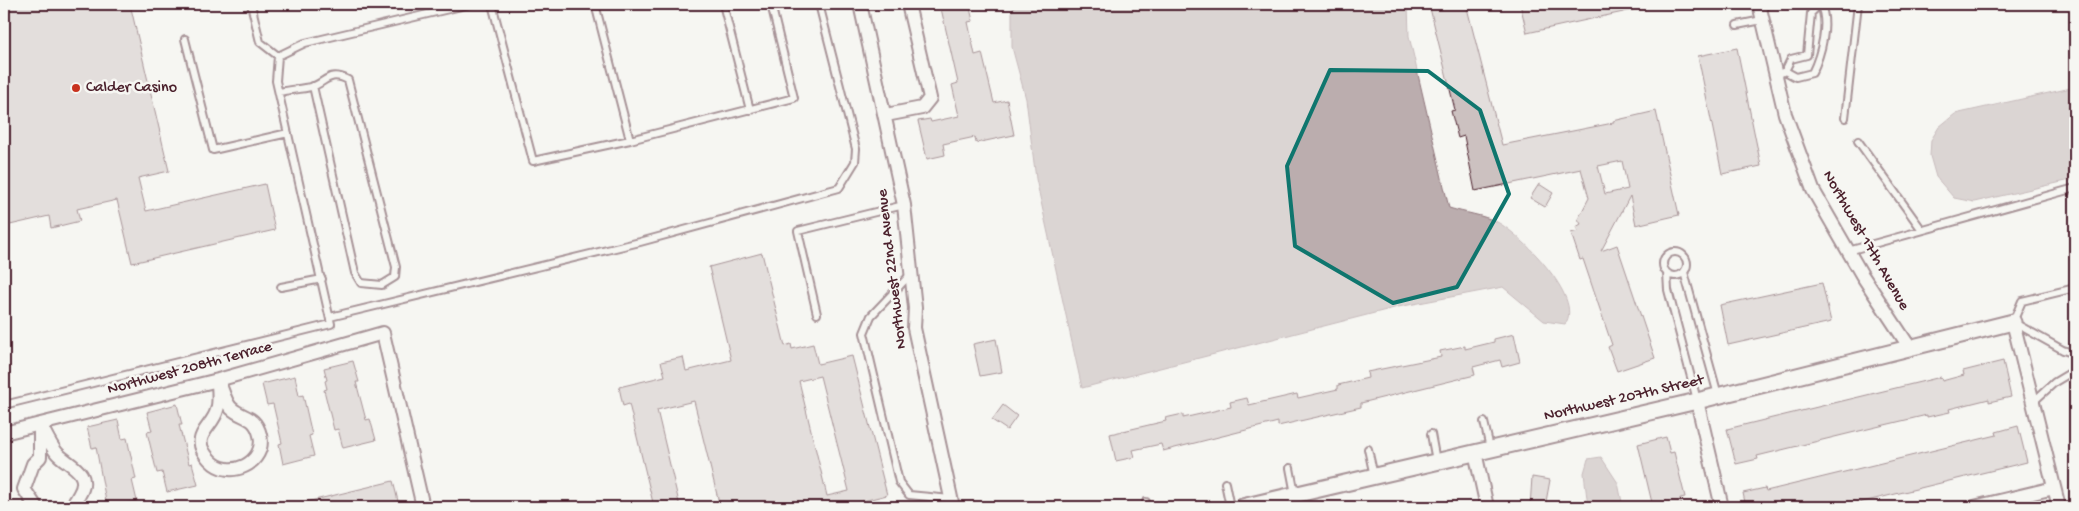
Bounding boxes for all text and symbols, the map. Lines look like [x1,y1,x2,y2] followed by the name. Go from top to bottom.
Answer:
[86,79,177,98] place label: Calder Casino
[70,82,82,94] marker: Calder Casino
[1817,168,1913,315] street label: Northwest 17th Avenue
[874,187,912,350] street label: Northwest 22nd Avenue
[106,338,275,400] street label: Northwest 208th Terrace
[1542,371,1707,427] street label: Northwest 207th Street

